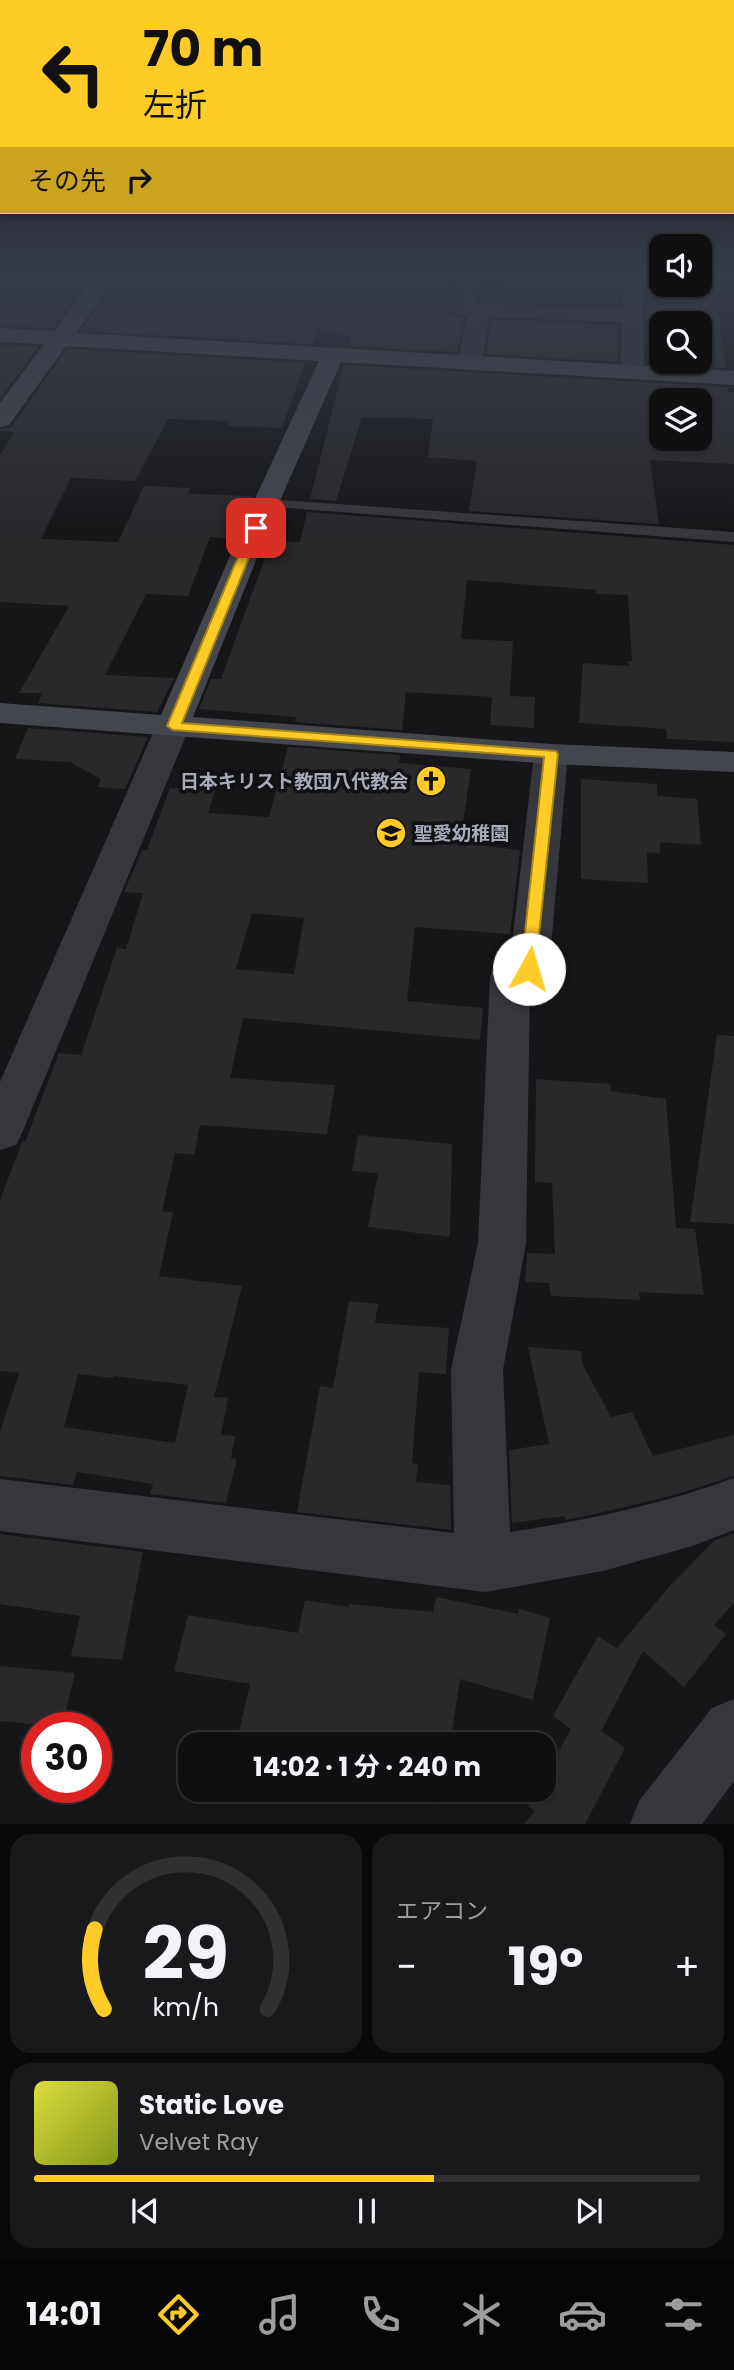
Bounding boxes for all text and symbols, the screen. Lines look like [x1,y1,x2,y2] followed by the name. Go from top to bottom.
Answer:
[143,15,263,83] text: 70 m
[28,28,119,119] icon: left
[143,82,207,127] text: 左折
[120,161,158,199] icon: right
[28,163,106,199] text: その先
[649,234,712,451] map controls
[649,234,712,297] button: sound
[649,311,712,374] button: search
[649,388,712,451] button: layers
[226,498,286,558] pin
[237,509,275,547] icon: arrive
[414,764,448,798] church icon: 日本キリスト教団八代教会
[180,768,408,795] place label: 日本キリスト教団八代教会
[374,816,408,850] school or university icon: 聖愛幼稚園
[414,820,509,847] place label: 聖愛幼稚園
[492,932,566,1006] position arrow
[21,1712,112,1803] speed limit sign: 30
[253,1749,481,1785] text: 14:02 · 1 分 · 240 m
[396,1895,488,1927] text: エアコン
[143,1904,229,2005] text: 29
[508,1930,583,2003] text: 19°
[396,1940,417,1993] text: −
[674,1940,700,1993] text: +
[153,1990,219,2025] text: km/h
[139,2087,284,2123] text: Static Love
[139,2126,259,2158] text: Velvet Ray
[126,2192,164,2230] icon: previous
[348,2192,386,2230] icon: pause
[570,2192,608,2230] icon: next
[154,2290,203,2339] icon: directions
[255,2290,304,2339] icon: music
[356,2290,405,2339] icon: phone
[457,2290,506,2339] icon: climate
[558,2290,607,2339] icon: car
[659,2290,708,2339] icon: filters
[26,2291,102,2336] text: 14:01

